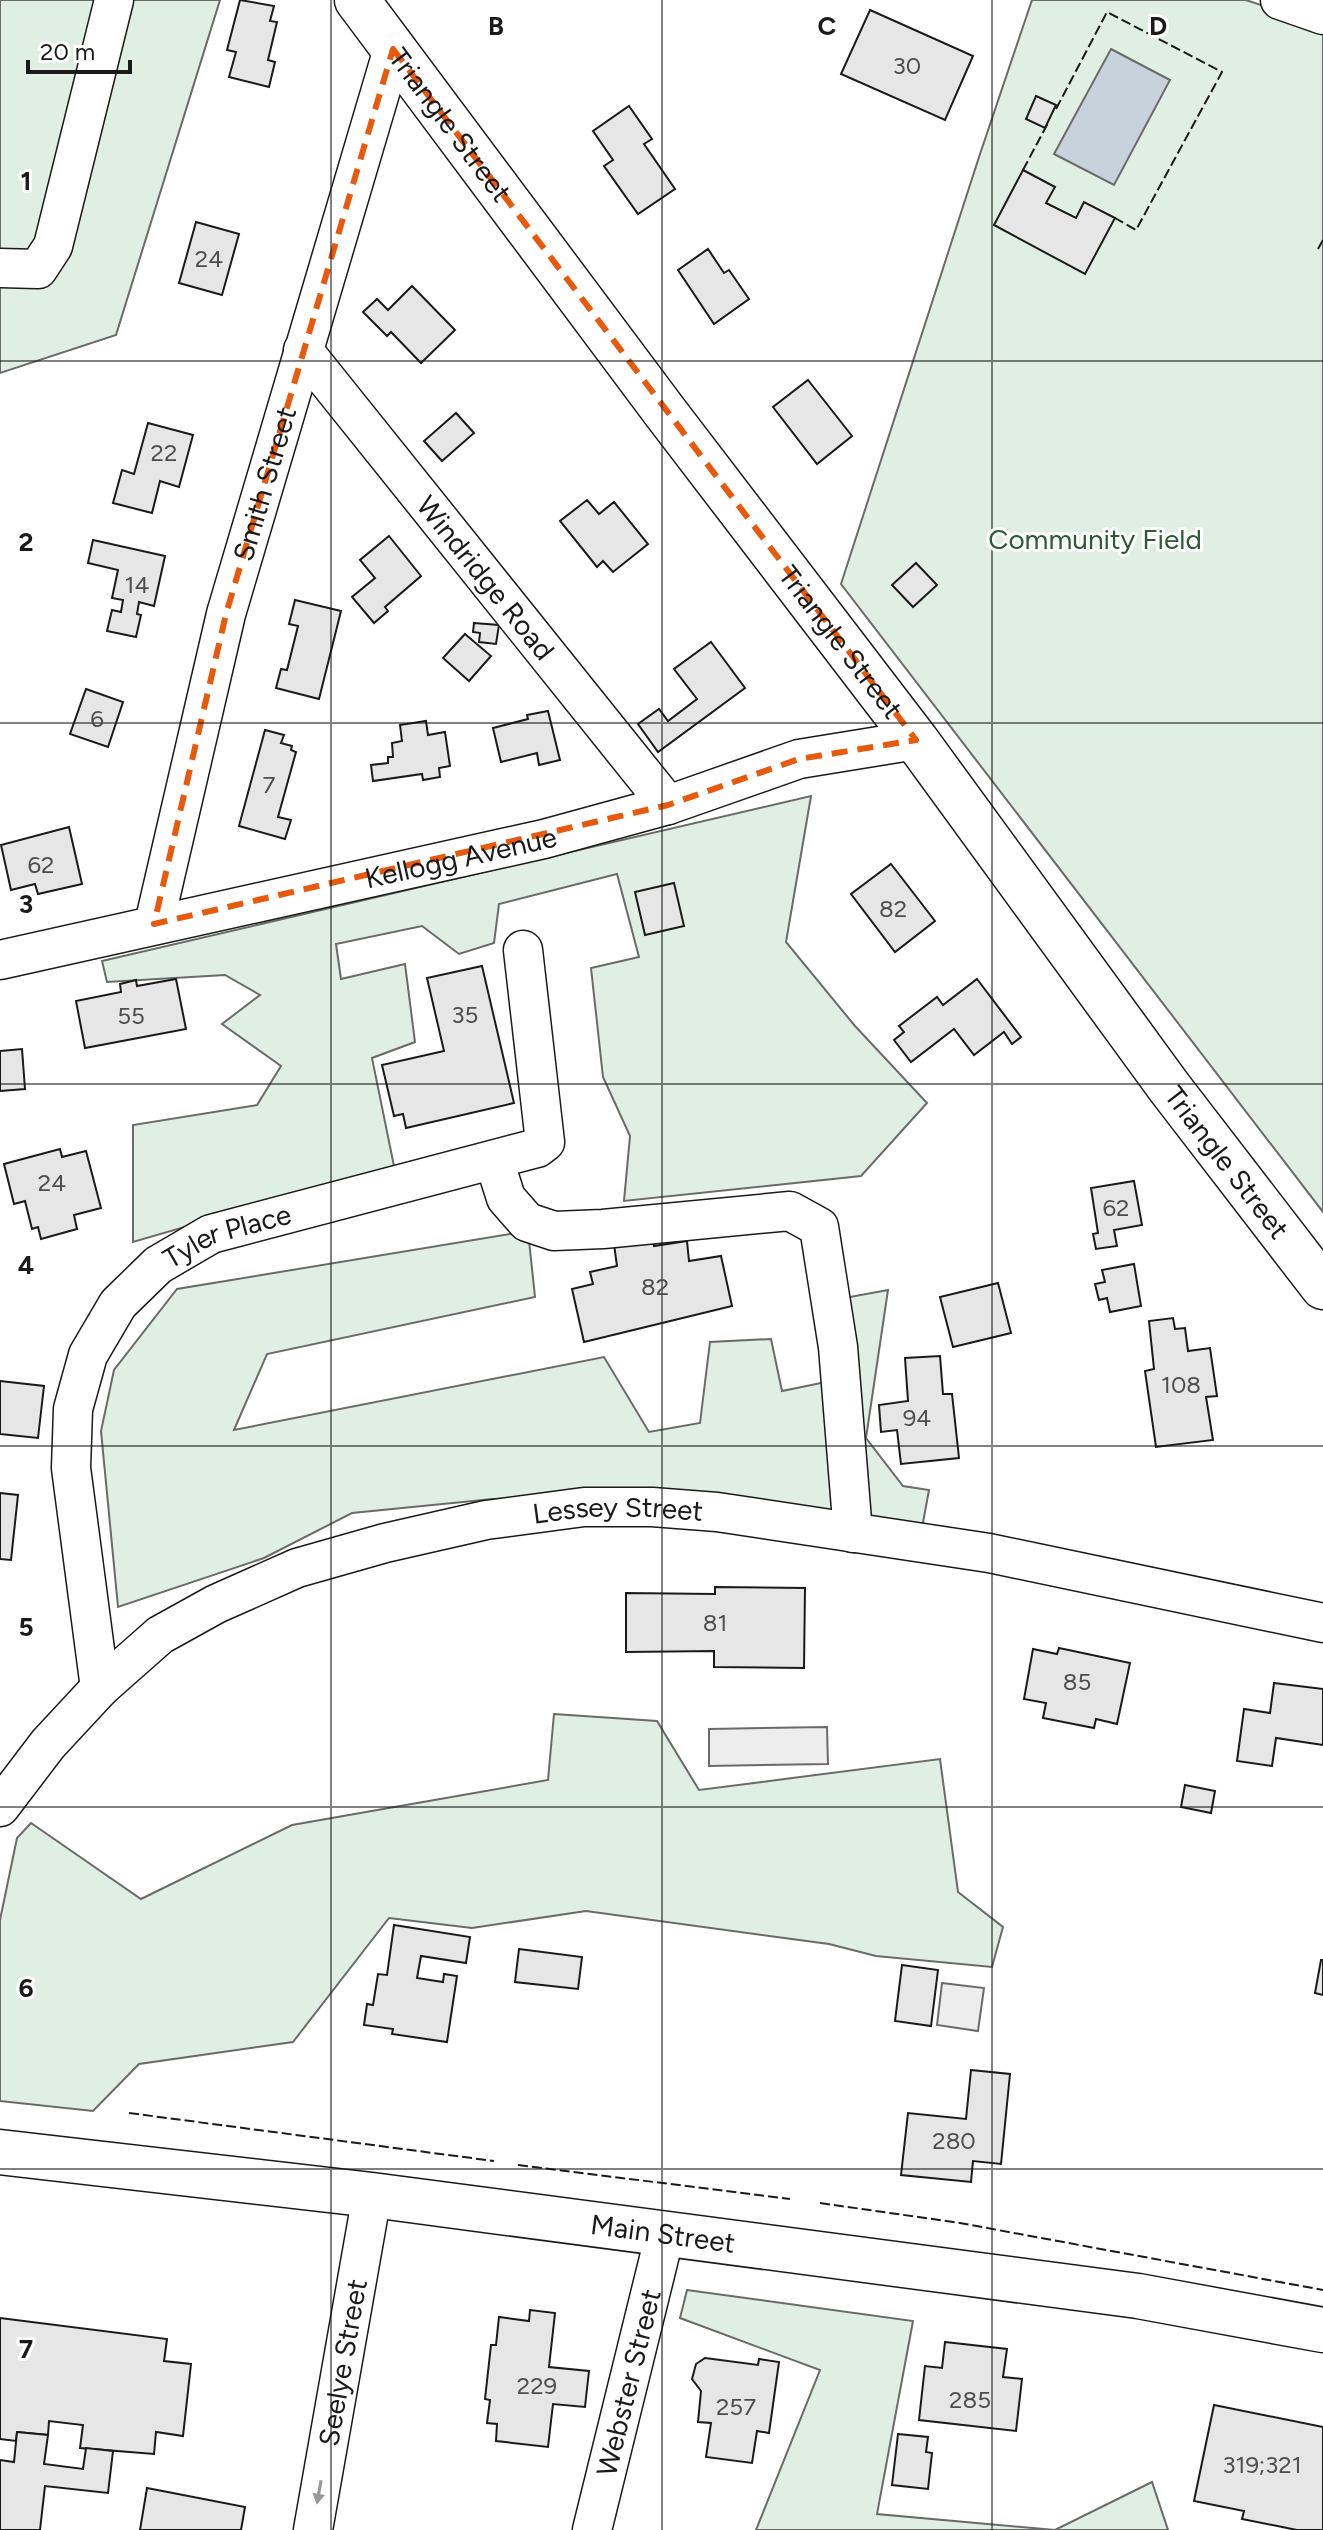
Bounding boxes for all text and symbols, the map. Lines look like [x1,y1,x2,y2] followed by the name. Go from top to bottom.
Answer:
[488,10,504,42] text: B
[818,10,837,42] text: C
[1149,10,1167,42] text: D
[28,24,130,74] scale bar
[40,37,95,66] text: 20 m
[382,41,519,209] street label: Triangle Street
[893,51,921,80] house number: 30
[21,165,31,197] text: 1
[195,244,223,273] house number: 24
[226,403,303,565] street label: Smith Street
[151,438,177,467] house number: 22
[410,489,562,667] street label: Windridge Road
[988,522,1202,556] park label: Community Field
[18,526,34,558] text: 2
[772,559,910,725] street label: Triangle Street
[125,570,149,599] house number: 14
[90,704,104,733] house number: 6
[263,770,276,799] house number: 7
[362,819,560,895] street label: Kellogg Avenue
[28,850,55,879] house number: 62
[19,888,33,920] text: 3
[879,894,907,923] house number: 82
[452,1000,478,1029] house number: 35
[117,1001,145,1030] house number: 55
[1158,1079,1296,1245] street label: Triangle Street
[38,1168,66,1197] house number: 24
[1103,1193,1130,1222] house number: 62
[157,1197,295,1275] street label: Tyler Place
[18,1249,34,1281] text: 4
[641,1272,669,1301] house number: 82
[1161,1370,1201,1399] house number: 108
[903,1403,931,1432] house number: 94
[530,1490,704,1531] street label: Lessey Street
[703,1608,727,1637] house number: 81
[18,1611,34,1643] text: 5
[1063,1667,1091,1696] house number: 85
[18,1972,34,2004] text: 6
[932,2126,976,2155] house number: 280
[589,2207,737,2260] street label: Main Street
[311,2276,374,2449] street label: Seelye Street
[589,2286,668,2479] street label: Webster Street
[19,2333,33,2365] text: 7
[517,2371,557,2400] house number: 229
[949,2385,991,2414] house number: 285
[716,2392,756,2421] house number: 257
[1222,2450,1302,2479] house number: 319;321
[313,2480,325,2505] one-way arrow

